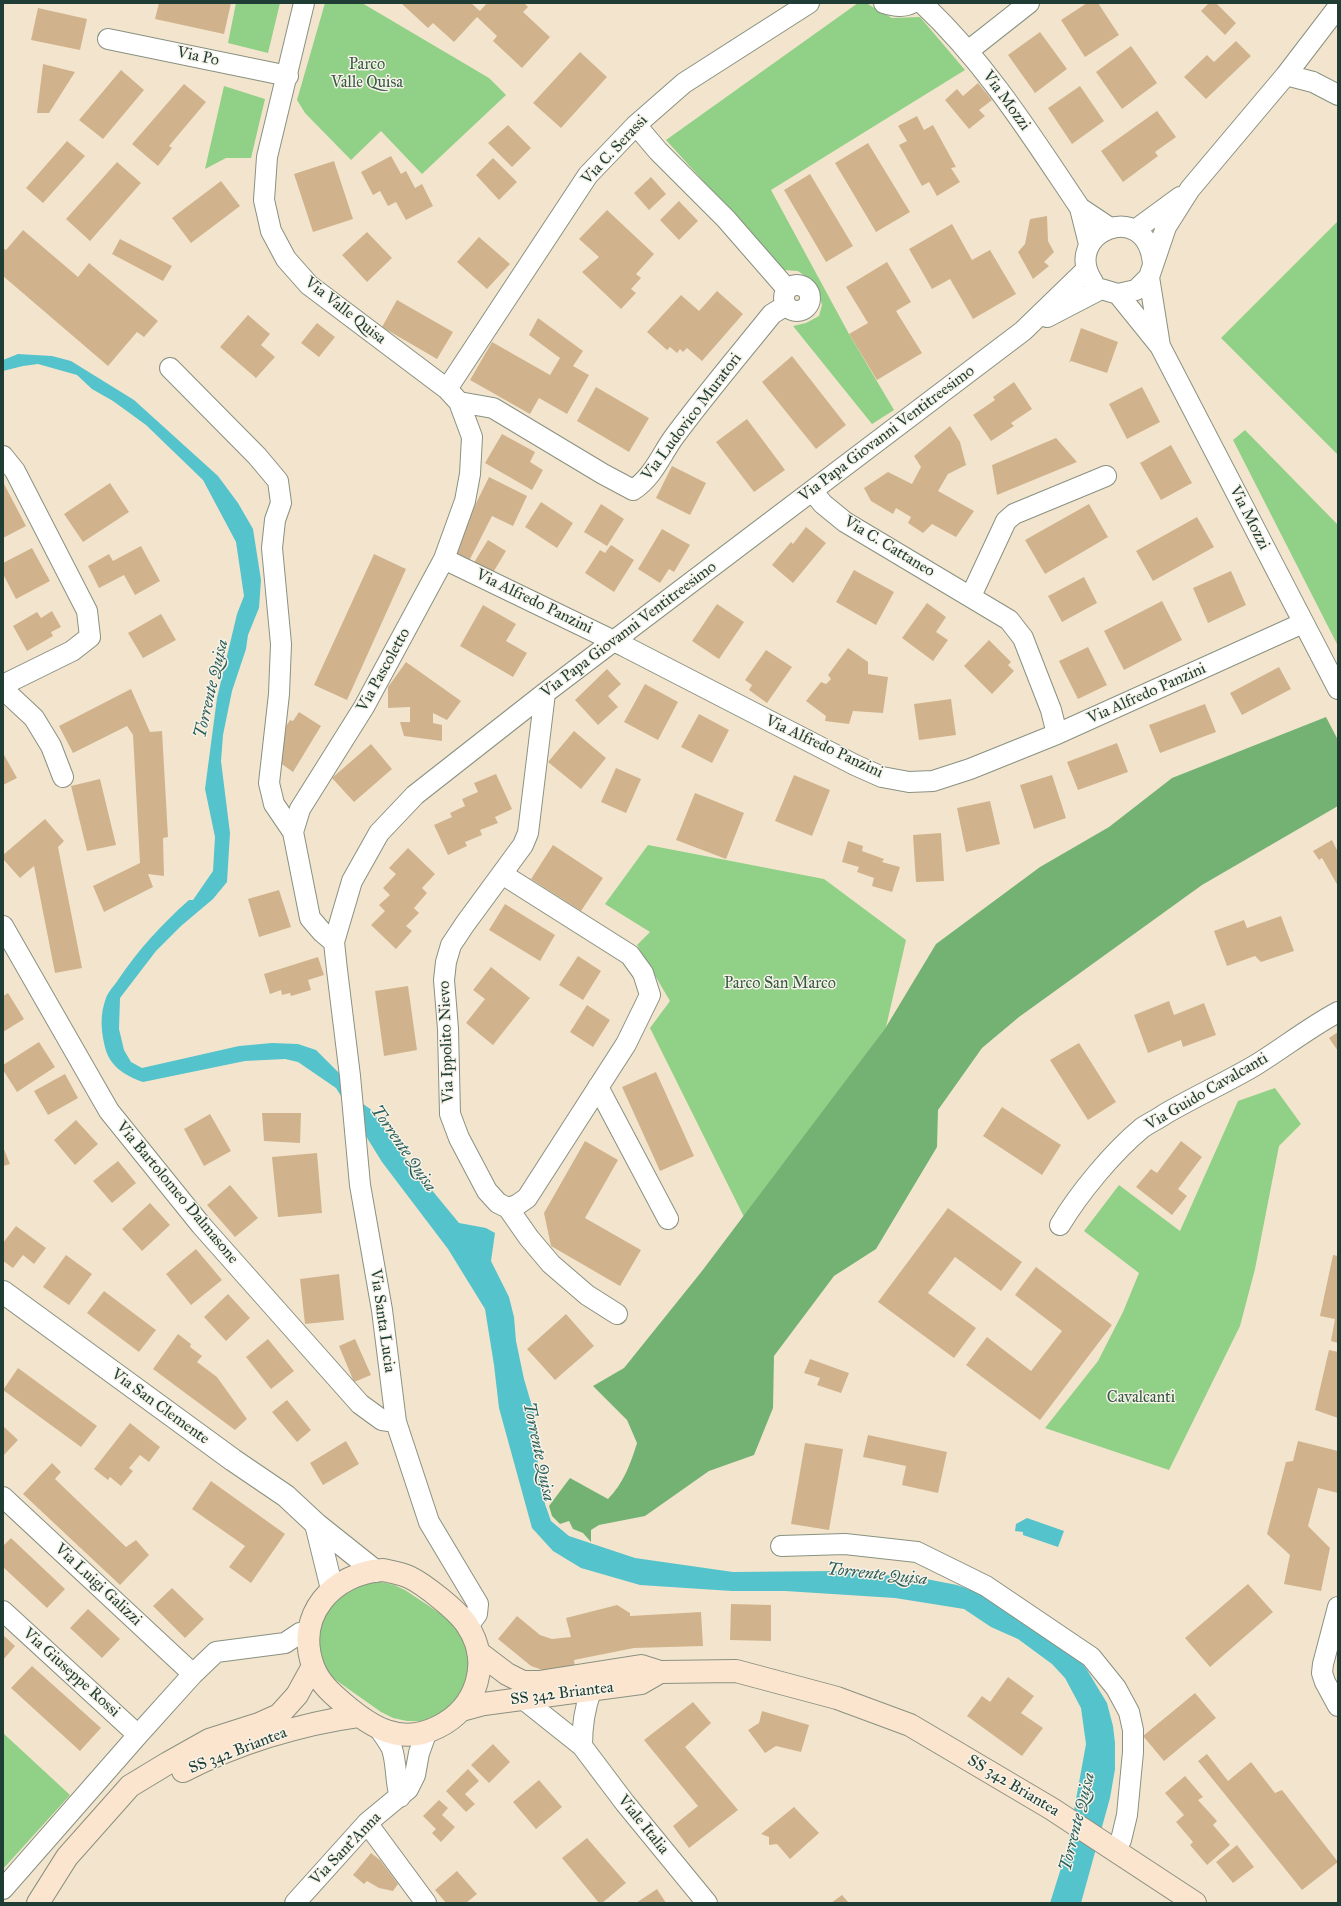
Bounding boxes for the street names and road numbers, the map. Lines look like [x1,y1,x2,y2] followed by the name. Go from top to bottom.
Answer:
[175,43,221,71] street label: Via Po
[978,67,1034,135] street label: Via Mozzi
[578,111,652,189] street label: Via C. Serassi
[301,273,389,349] street label: Via Valle Quisa
[638,350,746,484] street label: Via Ludovico Muratori
[795,362,979,506] street label: Via Papa Giovanni Ventitreesimo
[1225,483,1273,553] street label: Via Mozzi
[840,512,938,582] street label: Via C. Cattaneo
[537,558,721,702] street label: Via Papa Giovanni Ventitreesimo
[472,565,596,639] street label: Via Alfredo Panzini
[353,625,415,715] street label: Via Pascoletto
[1085,659,1209,729] street label: Via Alfredo Panzini
[762,711,886,783] street label: Via Alfredo Panzini
[435,980,459,1104] street label: Via Ippolito Nievo
[1142,1049,1272,1135] street label: Via Guido Cavalcanti
[112,1118,242,1268] street label: Via Bartolomeo Dalmasone
[365,1268,399,1374] street label: Via Santa Lucia
[107,1365,213,1449] street label: Via San Clemente
[50,1540,146,1630] street label: Via Luigi Galizzi
[18,1624,124,1722] street label: Via Giuseppe Rossi
[509,1678,615,1710] street label: SS 342 Briantea
[186,1723,290,1779] street label: SS 342 Briantea
[964,1751,1062,1821] street label: SS 342 Briantea
[613,1791,673,1859] street label: Viale Italia
[306,1808,386,1890] street label: Via Sant'Anna

